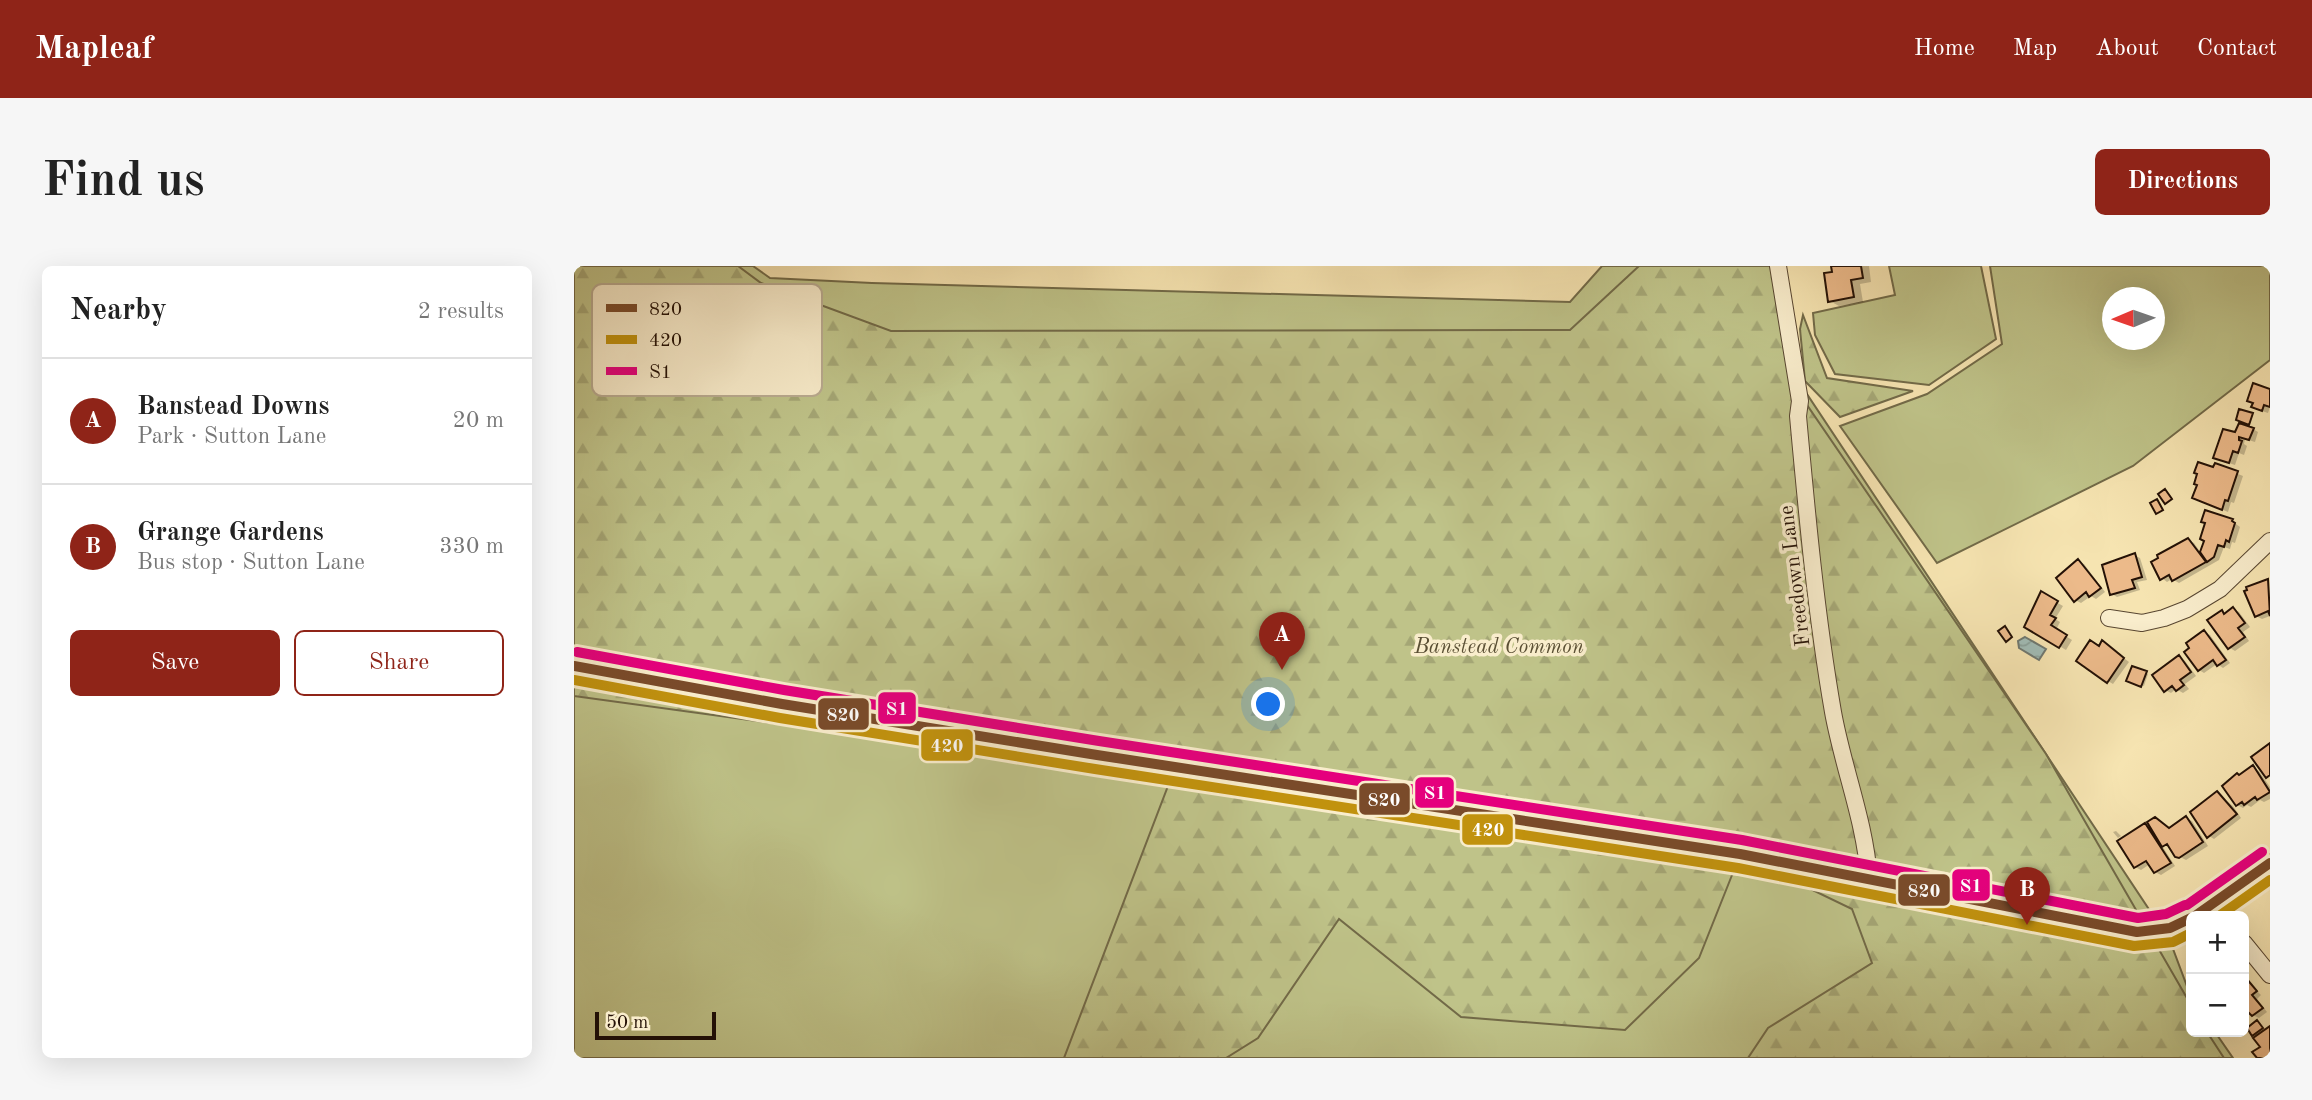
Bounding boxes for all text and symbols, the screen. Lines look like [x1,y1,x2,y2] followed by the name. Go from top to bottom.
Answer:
[35,33,153,66] text: Mapleaf
[1914,37,1975,61] text: Home
[2013,37,2057,61] text: Map
[2095,37,2159,61] text: About
[2197,37,2277,61] text: Contact
[2095,149,2270,215] button: Directions
[42,158,205,207] text: Find us
[592,284,822,396] legend
[2102,287,2165,350] north arrow
[70,296,167,326] text: Nearby
[418,300,504,323] text: 2 results
[649,301,682,320] text: 820
[649,332,682,351] text: 420
[649,364,672,383] text: S1
[137,394,329,420] text: Banstead Downs
[84,409,102,432] text: A
[453,409,504,432] text: 20 m
[137,425,326,448] text: Park · Sutton Lane
[1776,504,1815,648] street label: Freedown Lane
[137,520,324,546] text: Grange Gardens
[85,535,101,558] text: B
[439,535,504,558] text: 330 m
[137,551,365,574] text: Bus stop · Sutton Lane
[1259,612,1305,670] pin: A
[70,630,280,696] button: Save
[294,630,504,696] button: Share
[1413,637,1584,658] park label: Banstead Common
[1251,687,1285,721] your location
[877,691,917,725] line badge: S1
[817,697,870,731] line badge: 820
[886,701,908,720] text: S1
[826,707,860,726] text: 820
[920,728,974,762] line badge: 420
[930,738,964,757] text: 420
[1414,776,1455,809] line badge: S1
[1358,782,1411,816] line badge: 820
[1424,785,1446,804] text: S1
[1367,792,1401,811] text: 820
[1461,813,1514,846] line badge: 420
[1471,822,1505,841] text: 420
[2004,867,2050,925] pin: B
[1951,868,1991,902] line badge: S1
[1897,873,1951,907] line badge: 820
[1960,878,1982,897] text: S1
[1907,883,1941,902] text: 820
[2186,911,2249,1037] map controls
[2186,911,2249,974] button: +
[2186,974,2249,1037] button: −
[595,1009,716,1041] scale bar
[606,1014,648,1033] text: 50 m

